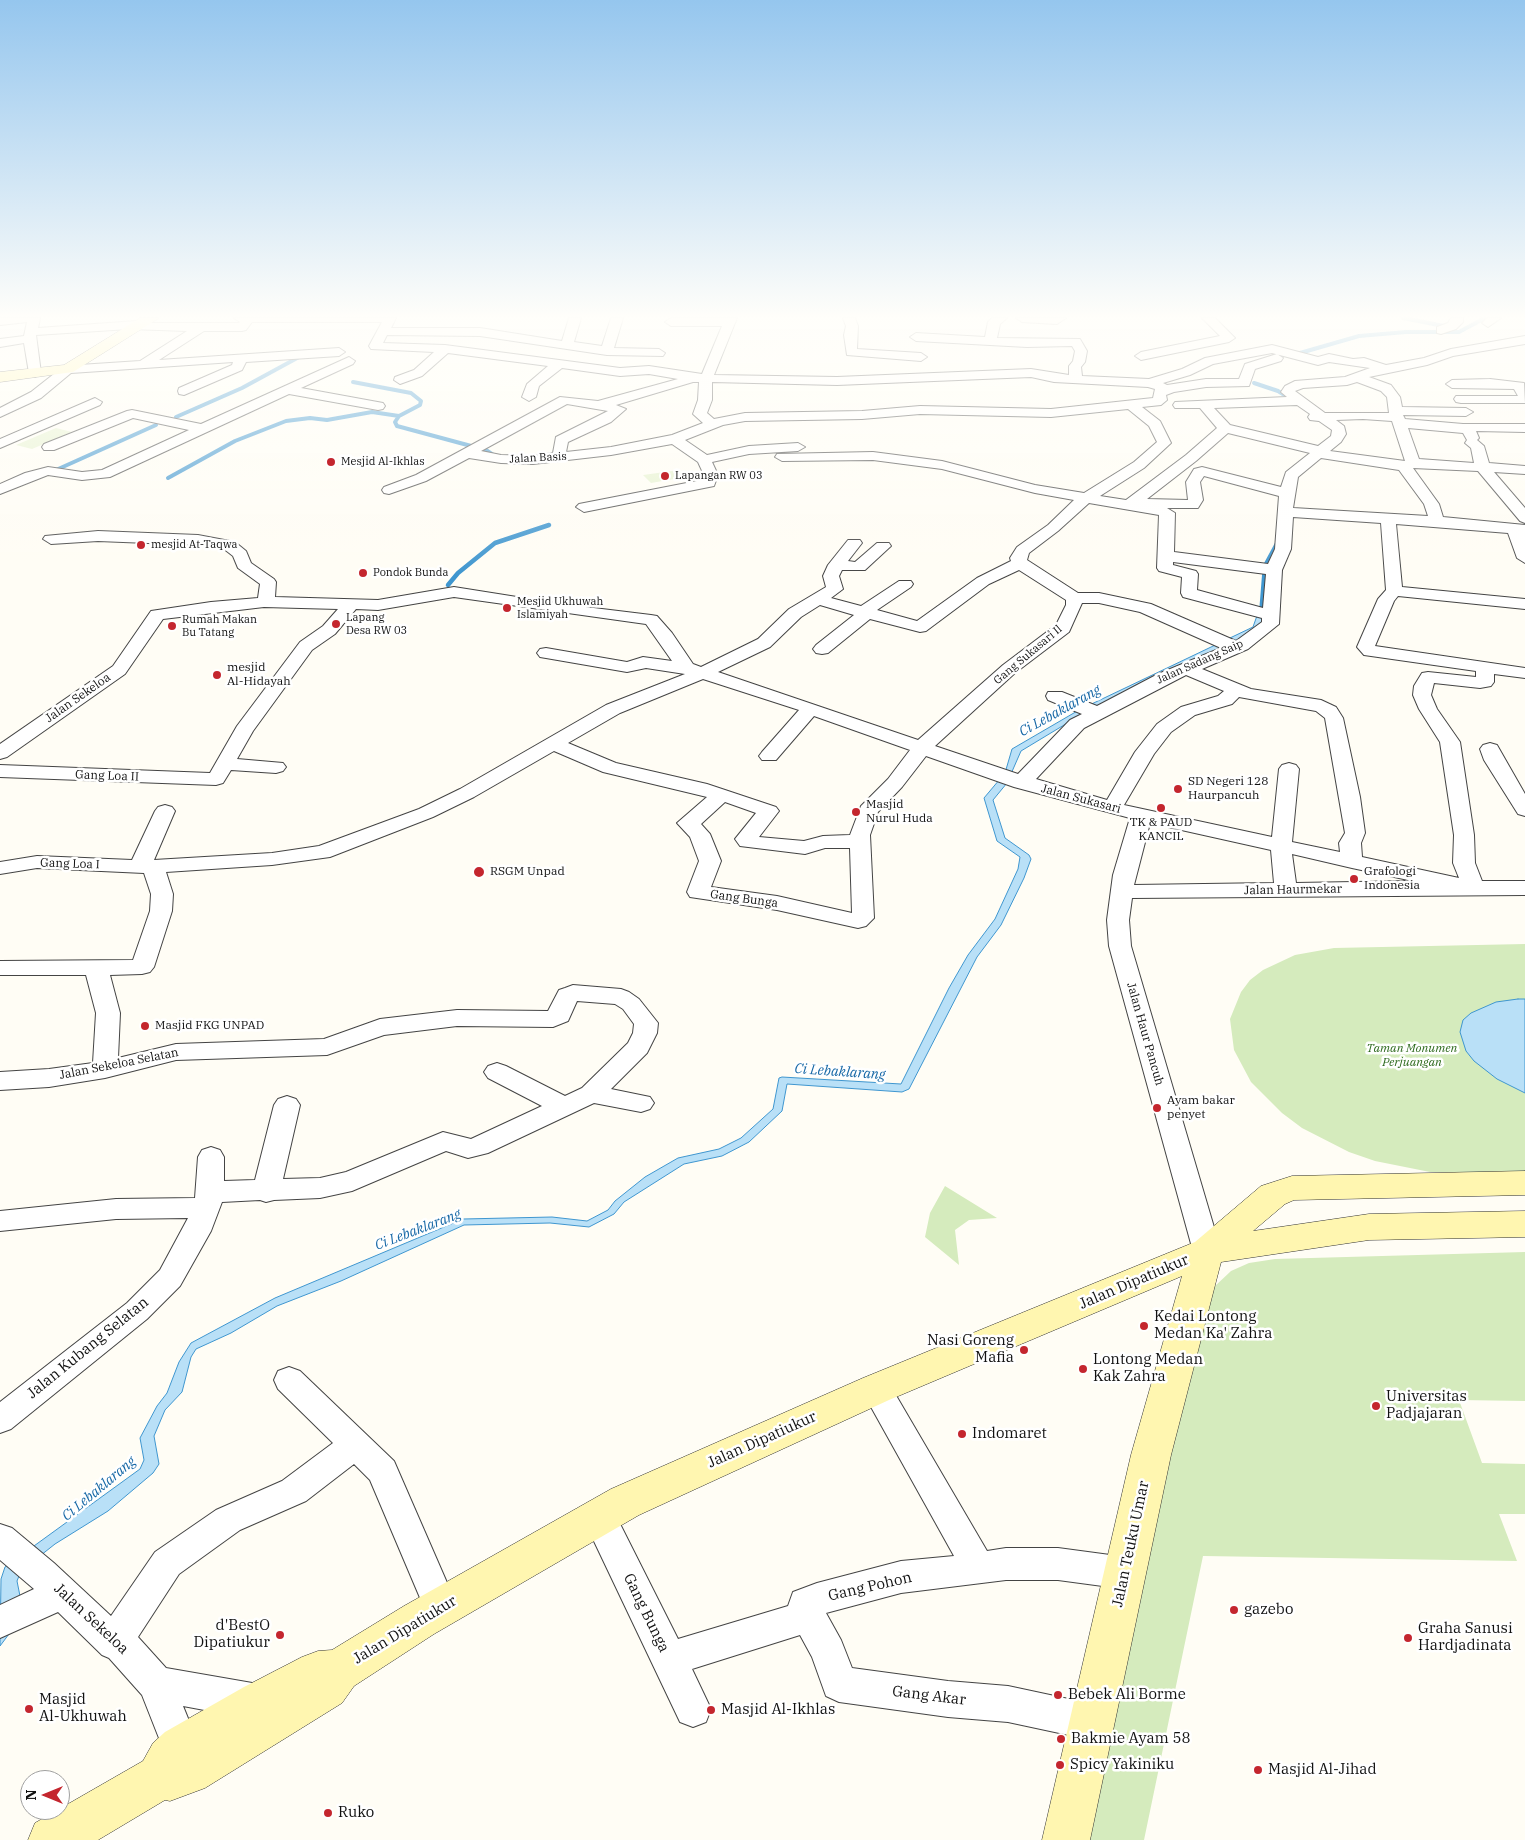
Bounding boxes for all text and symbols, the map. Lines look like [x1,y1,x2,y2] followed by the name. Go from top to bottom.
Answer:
[509,450,567,466] street label: Jalan Basis
[341,455,425,469] place label: Mesjid Al-Ikhlas
[325,456,337,468] marker: Mesjid Al-Ikhlas
[675,469,763,483] place label: Lapangan RW 03
[659,470,671,482] marker: Lapangan RW 03
[151,538,237,552] place label: mesjid At-Taqwa
[135,539,147,551] marker: mesjid At-Taqwa
[373,566,449,580] place label: Pondok Bunda
[357,567,369,579] marker: Pondok Bunda
[517,595,603,621] place label: Mesjid Ukhuwah Islamiyah
[501,602,513,614] marker: Mesjid Ukhuwah Islamiyah
[346,611,407,637] place label: Lapang Desa RW 03
[182,613,257,639] place label: Rumah Makan Bu Tatang
[330,618,342,630] marker: Lapang Desa RW 03
[166,620,178,632] marker: Rumah Makan Bu Tatang
[991,623,1065,687] street label: Gang Sukasari Il
[1155,637,1245,687] street label: Jalan Sadang Saip
[227,661,291,689] place label: mesjid Al-Hidayah
[211,669,223,681] marker: mesjid Al-Hidayah
[43,670,113,726] street label: Jalan Sekeloa
[1016,682,1104,740] water label: Ci Lebaklarang
[75,768,139,784] street label: Gang Loa II
[1188,775,1268,803] place label: SD Negeri 128 Haurpancuh
[1039,781,1123,817] street label: Jalan Sukasari
[1172,783,1184,795] marker: SD Negeri 128 Haurpancuh
[866,798,933,826] place label: Masjid Nurul Huda
[1155,802,1167,814] marker: TK & PAUD KANCIL
[850,806,862,818] marker: Masjid Nurul Huda
[1130,816,1192,844] place label: TK & PAUD KANCIL
[40,856,100,872] street label: Gang Loa I
[472,865,486,879] marker: RSGM Unpad
[490,865,565,879] place label: RSGM Unpad
[1364,865,1420,893] place label: Grafologi Indonesia
[1348,873,1360,885] marker: Grafologi Indonesia
[1244,882,1342,898] street label: Jalan Haurmekar
[709,887,779,911] street label: Gang Bunga
[1123,981,1167,1087] street label: Jalan Haur Pancuh
[155,1019,264,1033] place label: Masjid FKG UNPAD
[139,1020,151,1032] marker: Masjid FKG UNPAD
[1367,1042,1457,1070] park label: Taman Monumen Perjuangan
[58,1045,180,1083] street label: Jalan Sekeloa Selatan
[794,1060,886,1084] water label: Ci Lebaklarang
[1167,1094,1235,1122] place label: Ayam bakar penyet
[1151,1102,1163,1114] marker: Ayam bakar penyet
[373,1206,463,1254] water label: Ci Lebaklarang
[1077,1251,1191,1313] street label: Jalan Dipatiukur
[24,1293,152,1403] street label: Jalan Kubang Selatan
[1154,1308,1272,1343] place label: Kedai Lontong Medan Ka' Zahra
[1138,1320,1150,1332] marker: Kedai Lontong Medan Ka' Zahra
[927,1332,1014,1367] place label: Nasi Goreng Mafia
[1018,1344,1030,1356] marker: Nasi Goreng Mafia
[1093,1351,1203,1386] place label: Lontong Medan Kak Zahra
[1077,1363,1089,1375] marker: Lontong Medan Kak Zahra
[1386,1388,1467,1423] place label: Universitas Padjajaran
[1370,1400,1382,1412] marker: Universitas Padjajaran
[705,1408,819,1472] street label: Jalan Dipatiukur
[972,1425,1047,1443] place label: Indomaret
[956,1428,968,1440] marker: Indomaret
[59,1453,139,1525] water label: Ci Lebaklarang
[1109,1479,1153,1609] street label: Jalan Teuku Umar
[826,1569,914,1605] street label: Gang Pohon
[619,1571,673,1655] street label: Gang Bunga
[50,1580,132,1658] street label: Jalan Sekeloa
[350,1592,460,1668] street label: Jalan Dipatiukur
[1244,1601,1293,1619] place label: gazebo
[1228,1604,1240,1616] marker: gazebo
[193,1617,270,1652] place label: d'BestO Dipatiukur
[1418,1620,1513,1655] place label: Graha Sanusi Hardjadinata
[274,1629,286,1641] marker: d'BestO Dipatiukur
[1402,1632,1414,1644] marker: Graha Sanusi Hardjadinata
[891,1683,967,1709] street label: Gang Akar
[1068,1686,1186,1704] place label: Bebek Ali Borme
[1052,1689,1064,1701] marker: Bebek Ali Borme
[39,1691,127,1726] place label: Masjid Al-Ukhuwah
[721,1701,835,1719] place label: Masjid Al-Ikhlas
[23,1703,35,1715] marker: Masjid Al-Ukhuwah
[705,1704,717,1716] marker: Masjid Al-Ikhlas
[1071,1730,1190,1748] place label: Bakmie Ayam 58
[1055,1733,1067,1745] marker: Bakmie Ayam 58
[1070,1756,1174,1774] place label: Spicy Yakiniku
[1054,1759,1066,1771] marker: Spicy Yakiniku
[1268,1761,1377,1779] place label: Masjid Al-Jihad
[1252,1764,1264,1776] marker: Masjid Al-Jihad
[20,1770,70,1820] north arrow
[22,1789,40,1801] text: N
[338,1804,374,1822] place label: Ruko
[322,1807,334,1819] marker: Ruko

